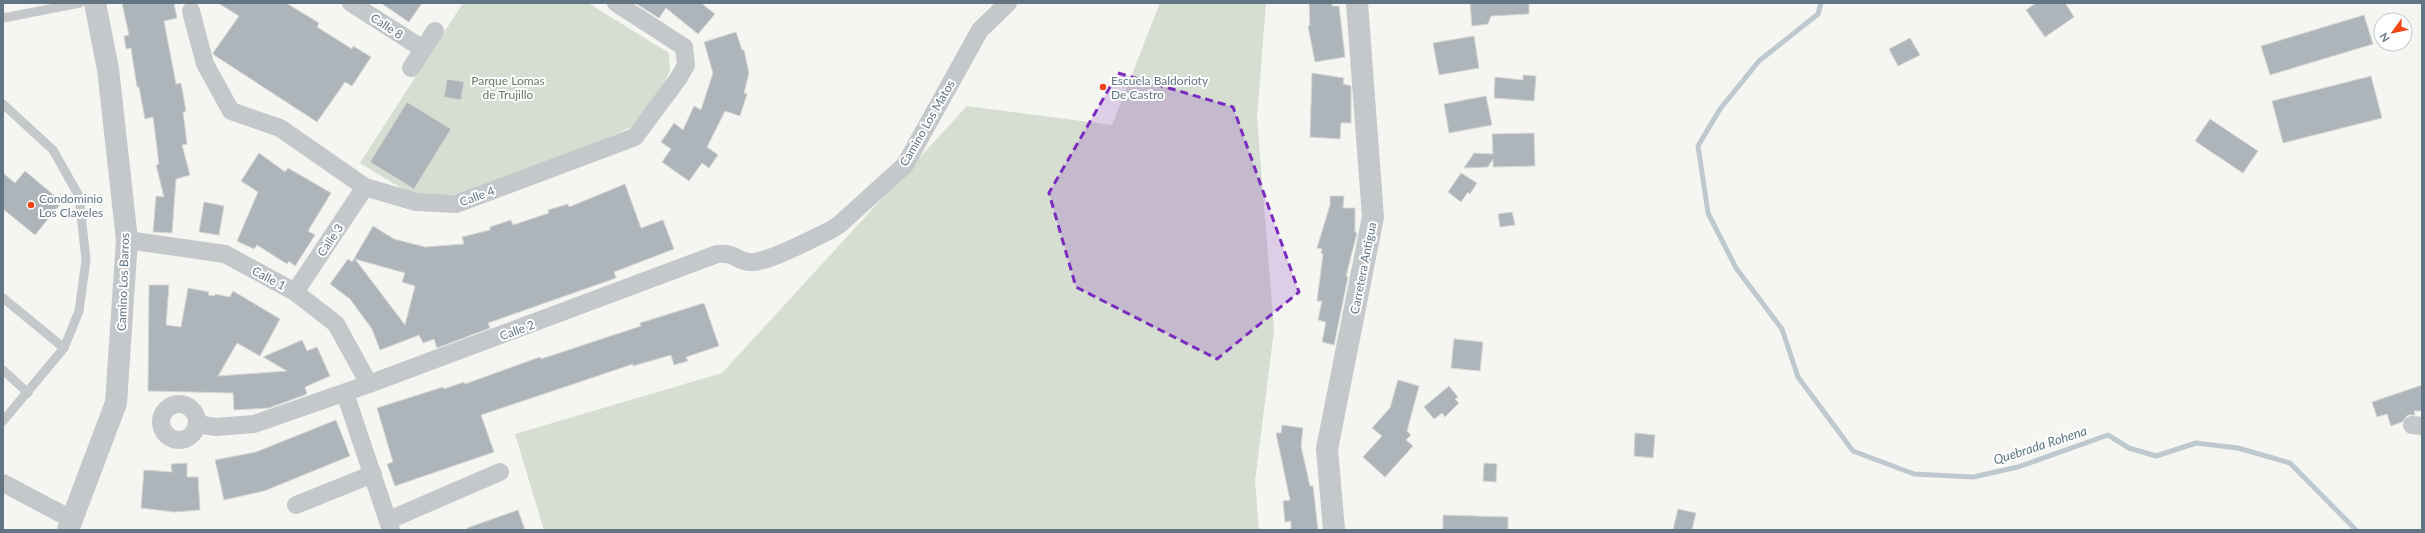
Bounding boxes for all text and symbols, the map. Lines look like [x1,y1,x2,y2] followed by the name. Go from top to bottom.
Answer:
[368,10,406,42] street label: Calle 8
[2373,12,2413,52] north arrow
[2376,31,2392,45] text: N
[471,73,545,102] park label: Parque Lomas de Trujillo
[1111,73,1209,102] place label: Escuela Baldorioty De Castro
[896,77,958,169] street label: Camino Los Matos
[1098,82,1108,92] marker: Escuela Baldorioty De Castro
[458,183,497,209] street label: Calle 4
[39,191,103,220] place label: Condominio Los Claveles
[26,200,36,210] marker: Condominio Los Claveles
[314,221,346,259] street label: Calle 3
[1347,221,1379,315] street label: Carretera Antigua
[114,233,132,331] street label: Camino Los Barros
[250,263,288,293] street label: Calle 1
[498,317,537,343] street label: Calle 2
[1991,422,2089,468] water label: Quebrada Rohena

